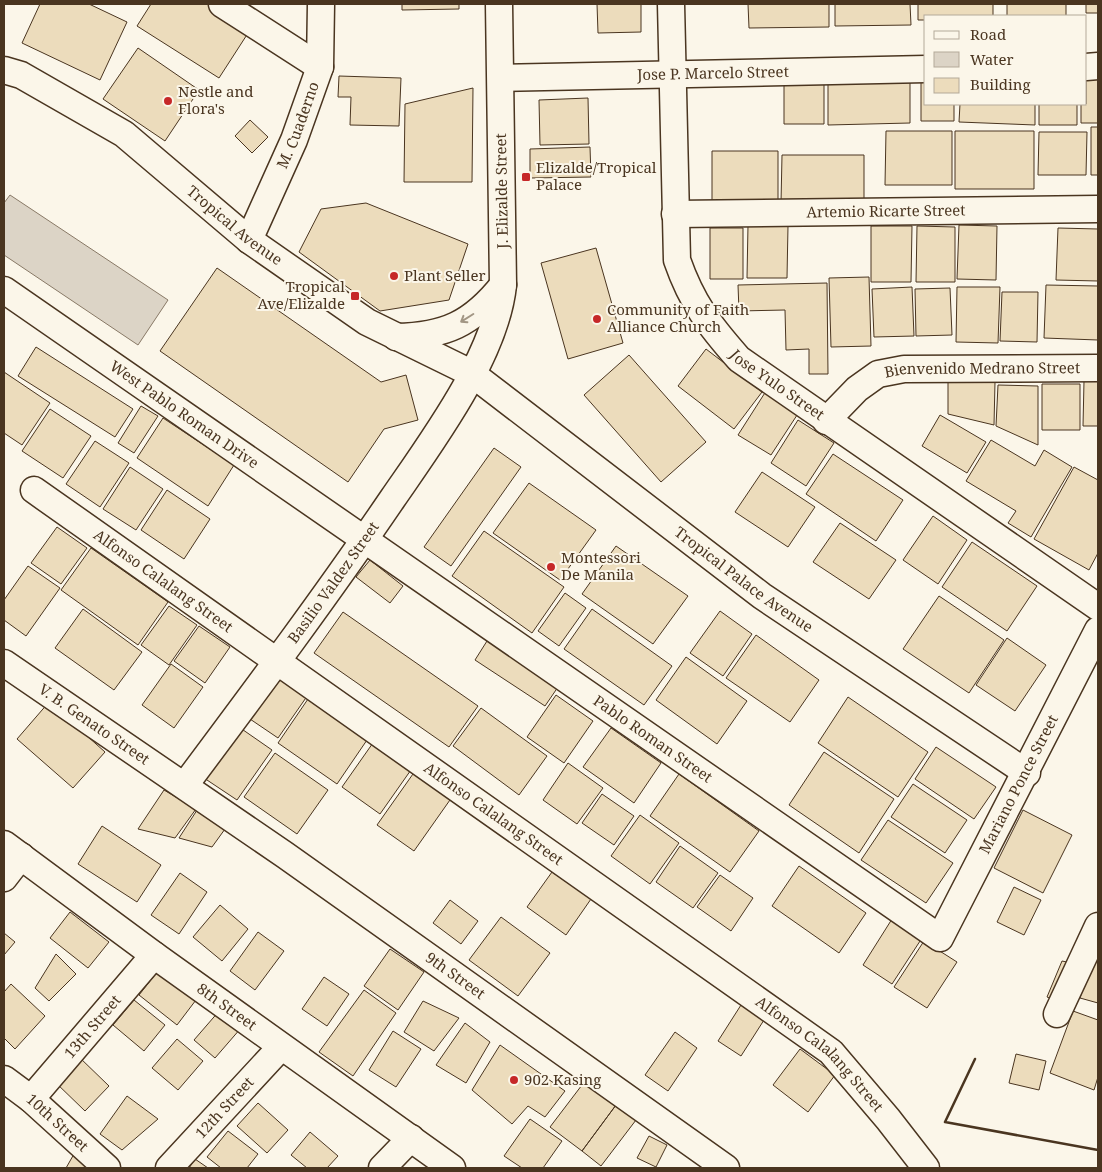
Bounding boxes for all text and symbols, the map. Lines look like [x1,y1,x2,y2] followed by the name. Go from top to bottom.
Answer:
[924,15,1087,105] legend
[970,24,1006,44] text: Road
[970,49,1013,69] text: Water
[636,61,789,84] street label: Jose P. Marcelo Street
[970,74,1031,94] text: Building
[271,79,323,171] street label: M. Cuaderno
[178,81,253,118] place label: Nestle and Flora's
[162,95,174,107] marker: Nestle and Flora's
[490,133,512,250] street label: J. Elizalde Street
[536,157,657,194] place label: Elizalde/Tropical Palace
[520,171,532,183] marker: Elizalde/Tropical Palace
[183,181,287,269] street label: Tropical Avenue
[806,200,966,221] street label: Artemio Ricarte Street
[404,265,486,285] place label: Plant Seller
[388,270,400,282] marker: Plant Seller
[258,276,345,313] place label: Tropical Ave/Elizalde
[349,290,361,302] marker: Tropical Ave/Elizalde
[607,299,750,336] place label: Community of Faith Alliance Church
[461,313,475,323] one-way arrow
[591,313,603,325] marker: Community of Faith Alliance Church
[725,344,829,424] street label: Jose Yulo Street
[106,355,263,472] street label: West Pablo Roman Drive
[882,357,1080,382] street label: Bienvenido Medrano Street
[282,517,383,647] street label: Basilio Valdez Street
[671,522,817,636] street label: Tropical Palace Avenue
[90,524,237,636] street label: Alfonso Calalang Street
[561,547,641,584] place label: Montessori De Manila
[545,561,557,573] marker: Montessori De Manila
[35,679,154,769] street label: V. B. Genato Street
[590,690,717,787] street label: Pablo Roman Street
[974,711,1062,857] street label: Mariano Ponce Street
[420,757,567,869] street label: Alfonso Calalang Street
[422,947,490,1003] street label: 9th Street
[193,978,261,1034] street label: 8th Street
[59,990,125,1062] street label: 13th Street
[752,991,888,1116] street label: Alfonso Calalang Street
[524,1069,601,1089] place label: 902 Kasing
[190,1072,258,1142] street label: 12th Street
[508,1074,520,1086] marker: 902 Kasing
[23,1089,93,1155] street label: 10th Street

